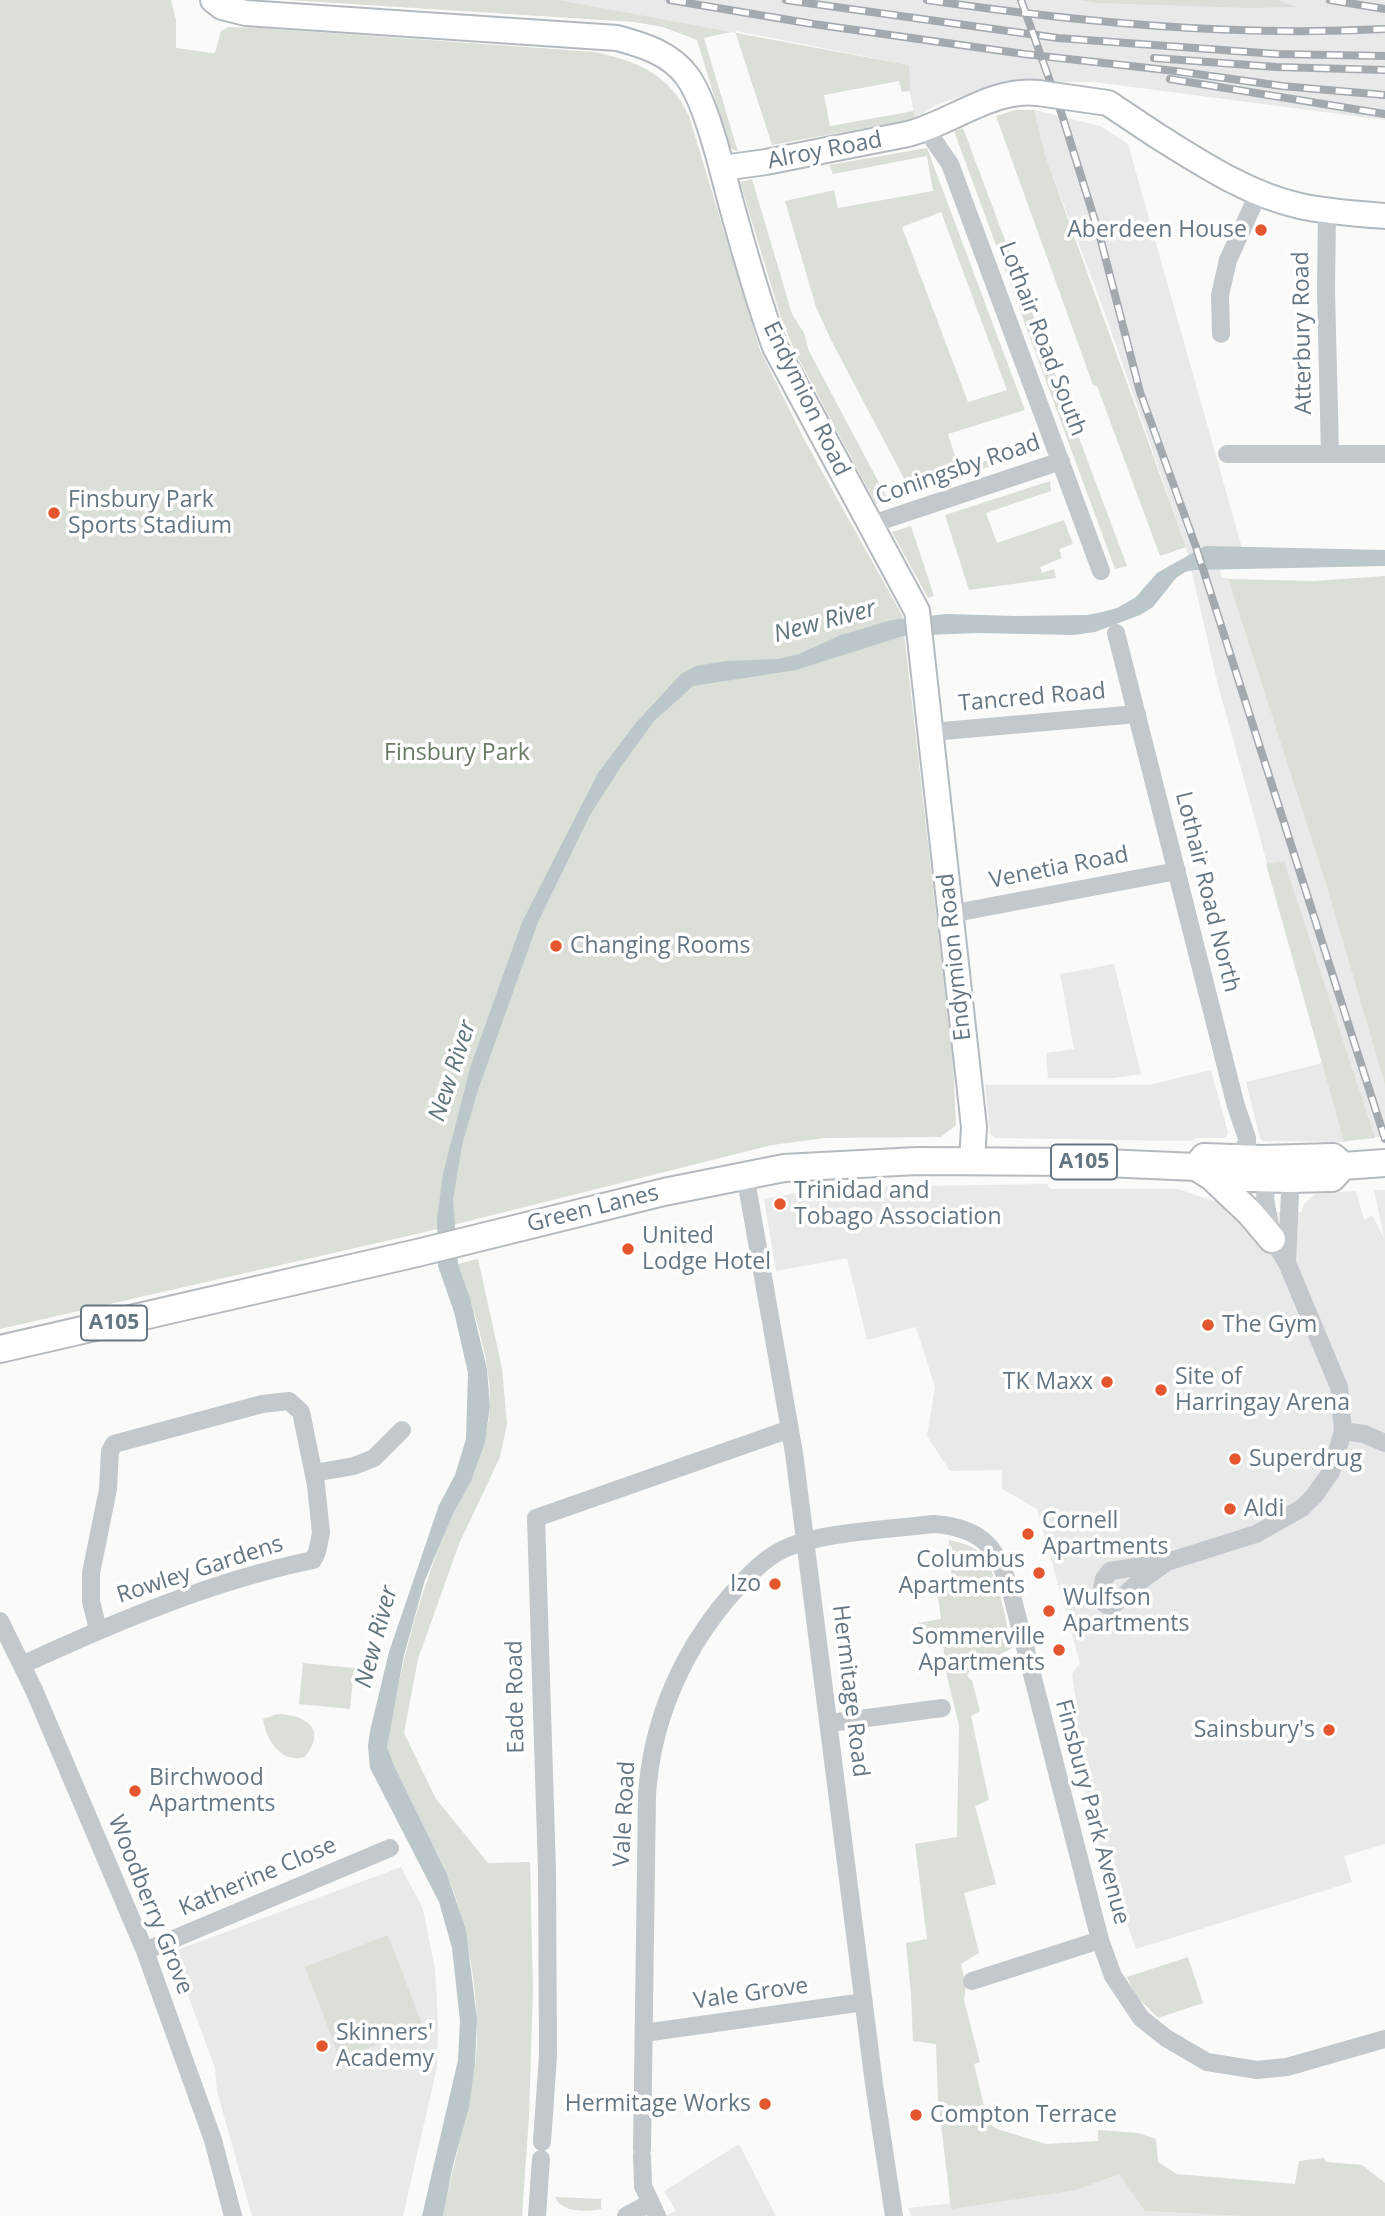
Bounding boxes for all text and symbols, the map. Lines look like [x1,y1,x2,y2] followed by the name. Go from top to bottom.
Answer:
[765,126,885,176] street label: Alroy Road
[1067,216,1247,244] place label: Aberdeen House
[1253,222,1269,238] marker: Aberdeen House
[992,238,1092,440] street label: Lothair Road South
[1288,251,1318,415] street label: Atterbury Road
[757,317,855,481] street label: Endymion Road
[872,429,1044,511] street label: Coningsby Road
[68,486,232,540] place label: Finsbury Park Sports Stadium
[46,505,62,521] marker: Finsbury Park Sports Stadium
[771,595,879,649] water label: New River
[957,678,1107,718] street label: Tancred Road
[384,739,530,767] park label: Finsbury Park
[1169,789,1245,995] street label: Lothair Road North
[987,841,1131,895] street label: Venetia Road
[932,872,978,1042] street label: Endymion Road
[570,932,750,960] place label: Changing Rooms
[548,938,564,954] marker: Changing Rooms
[423,1017,483,1125] water label: New River
[1051,1144,1117,1180] road number: A105
[794,1177,1002,1231] place label: Trinidad and Tobago Association
[524,1179,662,1239] street label: Green Lanes
[772,1196,788,1212] marker: Trinidad and Tobago Association
[642,1222,771,1276] place label: United Lodge Hotel
[620,1241,636,1257] marker: United Lodge Hotel
[81,1306,147,1340] road number: A105
[1222,1311,1317,1339] place label: The Gym
[1200,1317,1216,1333] marker: The Gym
[1175,1363,1350,1417] place label: Site of Harringay Arena
[1003,1368,1093,1396] place label: TK Maxx
[1099,1374,1115,1390] marker: TK Maxx
[1153,1382,1169,1398] marker: Site of Harringay Arena
[1249,1445,1362,1473] place label: Superdrug
[1227,1451,1243,1467] marker: Superdrug
[1244,1495,1284,1523] place label: Aldi
[1222,1501,1238,1517] marker: Aldi
[1042,1507,1168,1561] place label: Cornell Apartments
[1020,1526,1036,1542] marker: Cornell Apartments
[113,1530,287,1610] street label: Rowley Gardens
[899,1546,1025,1600] place label: Columbus Apartments
[1031,1565,1047,1581] marker: Columbus Apartments
[730,1570,761,1598] place label: Izo
[767,1576,783,1592] marker: Izo
[350,1583,404,1691] water label: New River
[1063,1584,1189,1638] place label: Wulfson Apartments
[826,1603,874,1779] street label: Hermitage Road
[1041,1603,1057,1619] marker: Wulfson Apartments
[912,1623,1045,1677] place label: Sommerville Apartments
[501,1640,531,1754] street label: Eade Road
[1051,1642,1067,1658] marker: Sommerville Apartments
[1049,1696,1135,1928] street label: Finsbury Park Avenue
[1194,1716,1315,1744] place label: Sainsbury's
[1321,1722,1337,1738] marker: Sainsbury's
[608,1760,642,1868] street label: Vale Road
[149,1764,275,1818] place label: Birchwood Apartments
[127,1783,143,1799] marker: Birchwood Apartments
[101,1811,199,1999] street label: Woodberry Grove
[175,1831,341,1923] street label: Katherine Close
[692,1972,810,2016] street label: Vale Grove
[336,2019,434,2073] place label: Skinners' Academy
[314,2038,330,2054] marker: Skinners' Academy
[565,2090,751,2118] place label: Hermitage Works
[757,2096,773,2112] marker: Hermitage Works
[930,2101,1117,2129] place label: Compton Terrace
[908,2107,924,2123] marker: Compton Terrace

